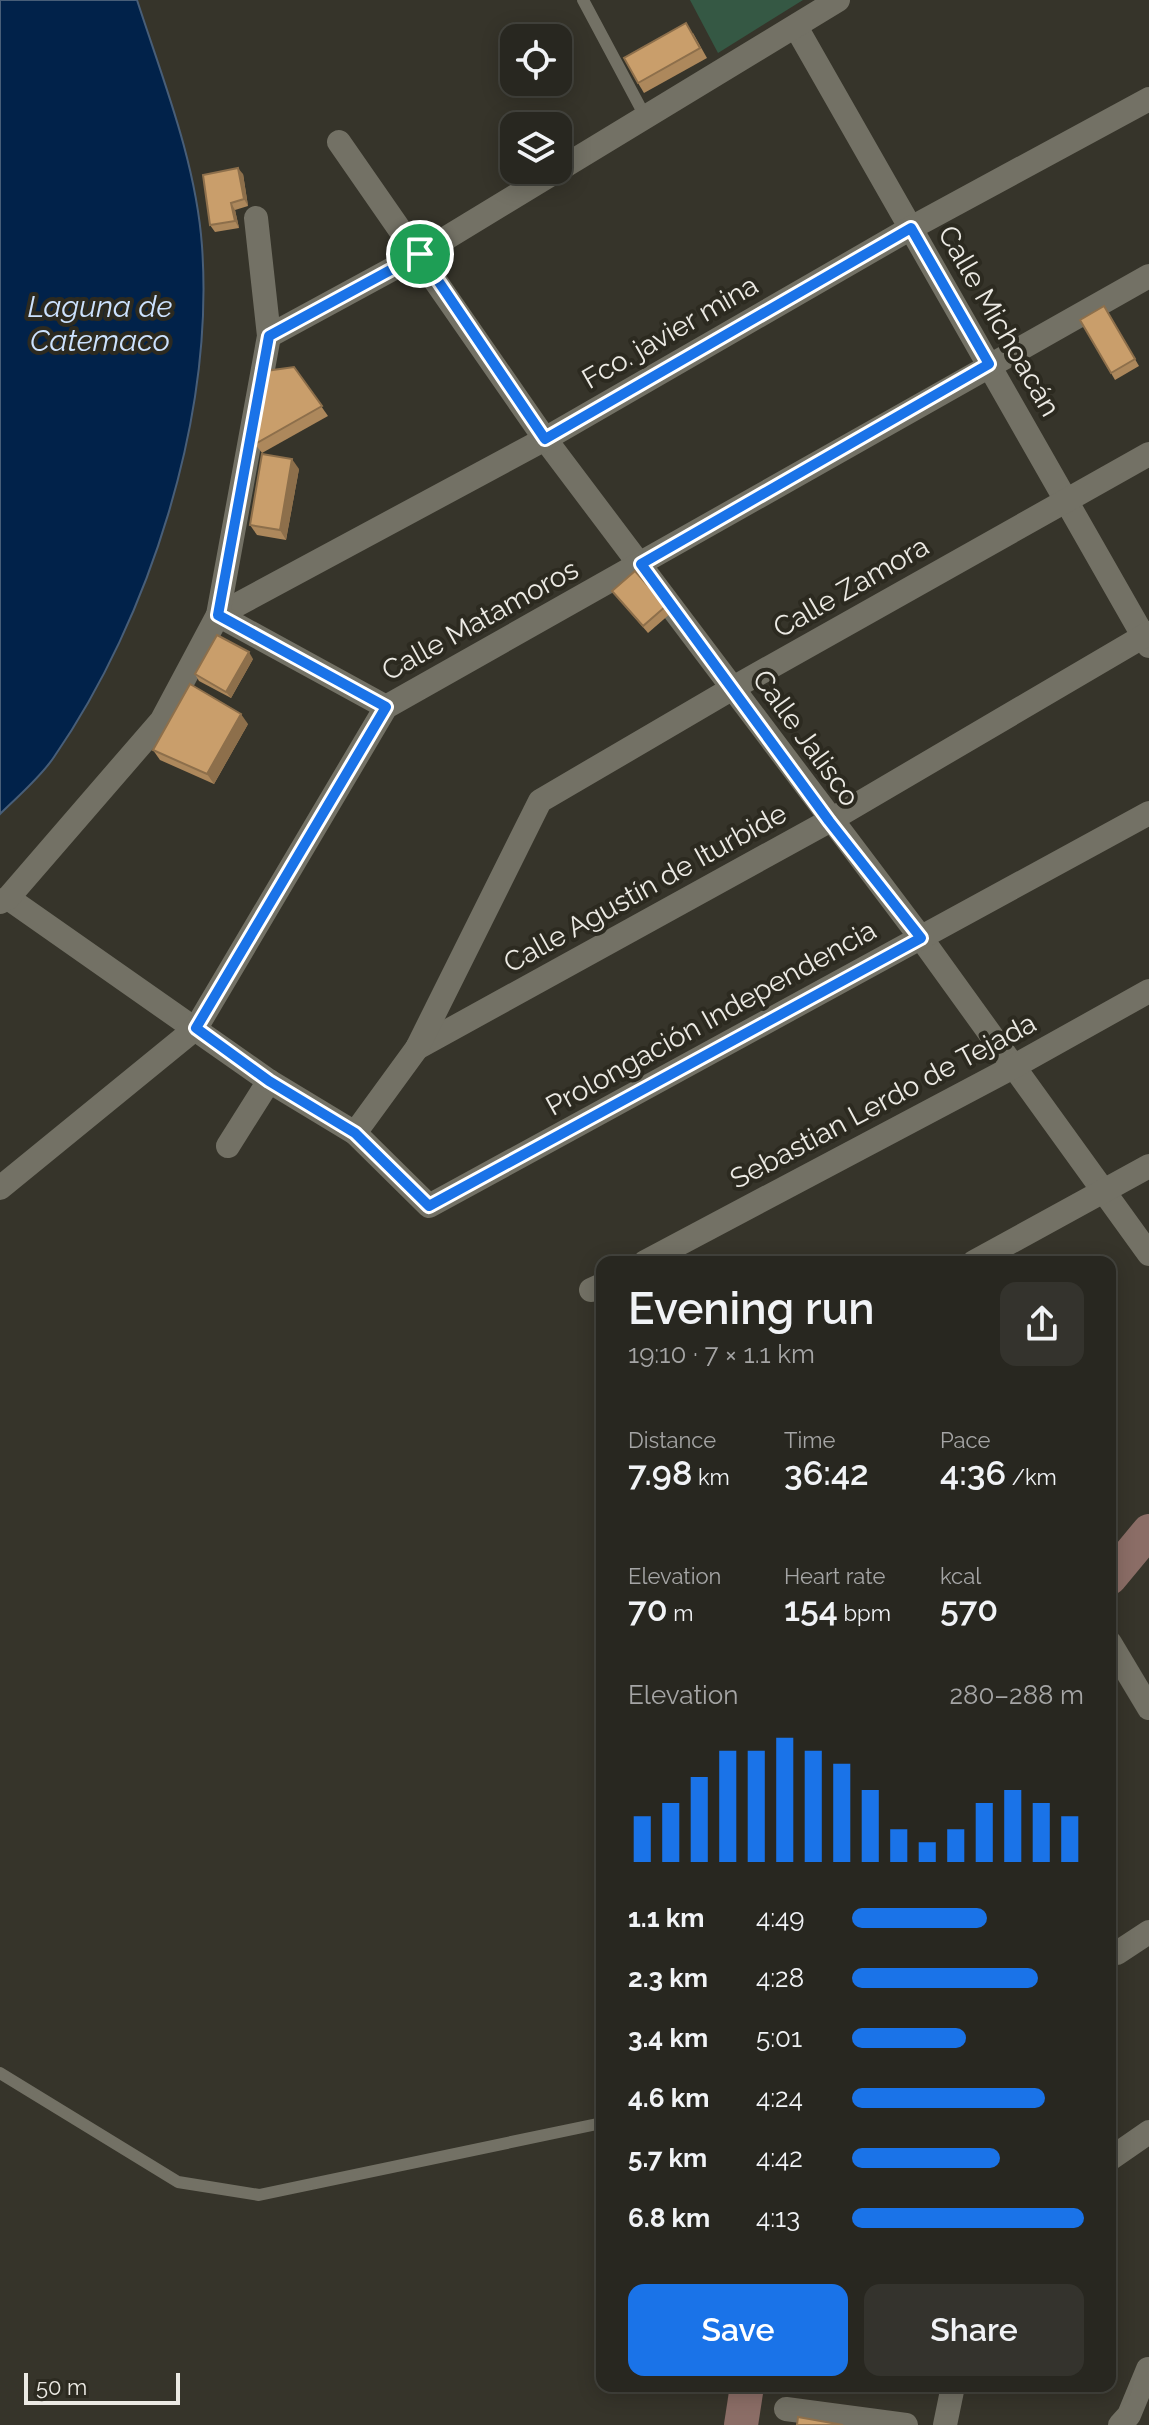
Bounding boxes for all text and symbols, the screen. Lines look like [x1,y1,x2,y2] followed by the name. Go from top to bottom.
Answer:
[500,24,572,184] map controls
[500,24,572,96] button: locate
[500,112,572,184] button: layers
[386,220,454,288] pin
[931,220,1067,422] street label: Calle Michoacán
[398,232,442,276] icon: arrive
[576,268,764,396] street label: Fco. javier mina
[28,289,172,358] water label: Laguna de Catemaco
[768,529,934,645] street label: Calle Zamora
[376,552,584,688] street label: Calle Matamoros
[746,664,866,812] street label: Calle Jalisco
[498,796,792,980] street label: Calle Agustín de Iturbide
[540,913,882,1123] street label: Prolongación Independencia
[724,1006,1042,1196] street label: Sebastian Lerdo de Tejada
[1000,1282,1084,1366] button: share
[628,1283,875,1334] text: Evening run
[628,1339,815,1369] text: 19:10 · 7 × 1.1 km
[628,1427,716,1453] text: Distance
[784,1427,835,1453] text: Time
[940,1427,990,1453] text: Pace
[628,1453,692,1493] text: 7.98
[784,1453,869,1493] text: 36:42
[940,1453,1006,1493] text: 4:36
[692,1464,730,1490] text: km
[1006,1464,1057,1490] text: /km
[628,1563,721,1589] text: Elevation
[784,1563,885,1589] text: Heart rate
[940,1563,981,1589] text: kcal
[628,1589,668,1629] text: 70
[784,1589,838,1629] text: 154
[940,1589,998,1629] text: 570
[668,1600,693,1626] text: m
[838,1600,891,1626] text: bpm
[628,1680,738,1710] text: Elevation
[949,1680,1084,1710] text: 280–288 m
[628,1903,705,1933] text: 1.1 km
[756,1903,805,1933] text: 4:49
[628,1963,708,1993] text: 2.3 km
[756,1963,804,1993] text: 4:28
[628,2023,708,2053] text: 3.4 km
[756,2023,802,2053] text: 5:01
[628,2083,709,2113] text: 4.6 km
[756,2083,803,2113] text: 4:24
[628,2143,707,2173] text: 5.7 km
[756,2143,803,2173] text: 4:42
[628,2203,710,2233] text: 6.8 km
[756,2203,800,2233] text: 4:13
[628,2284,848,2376] button: Save
[864,2284,1084,2376] button: Share
[24,2369,180,2405] scale bar
[36,2374,87,2400] text: 50 m

